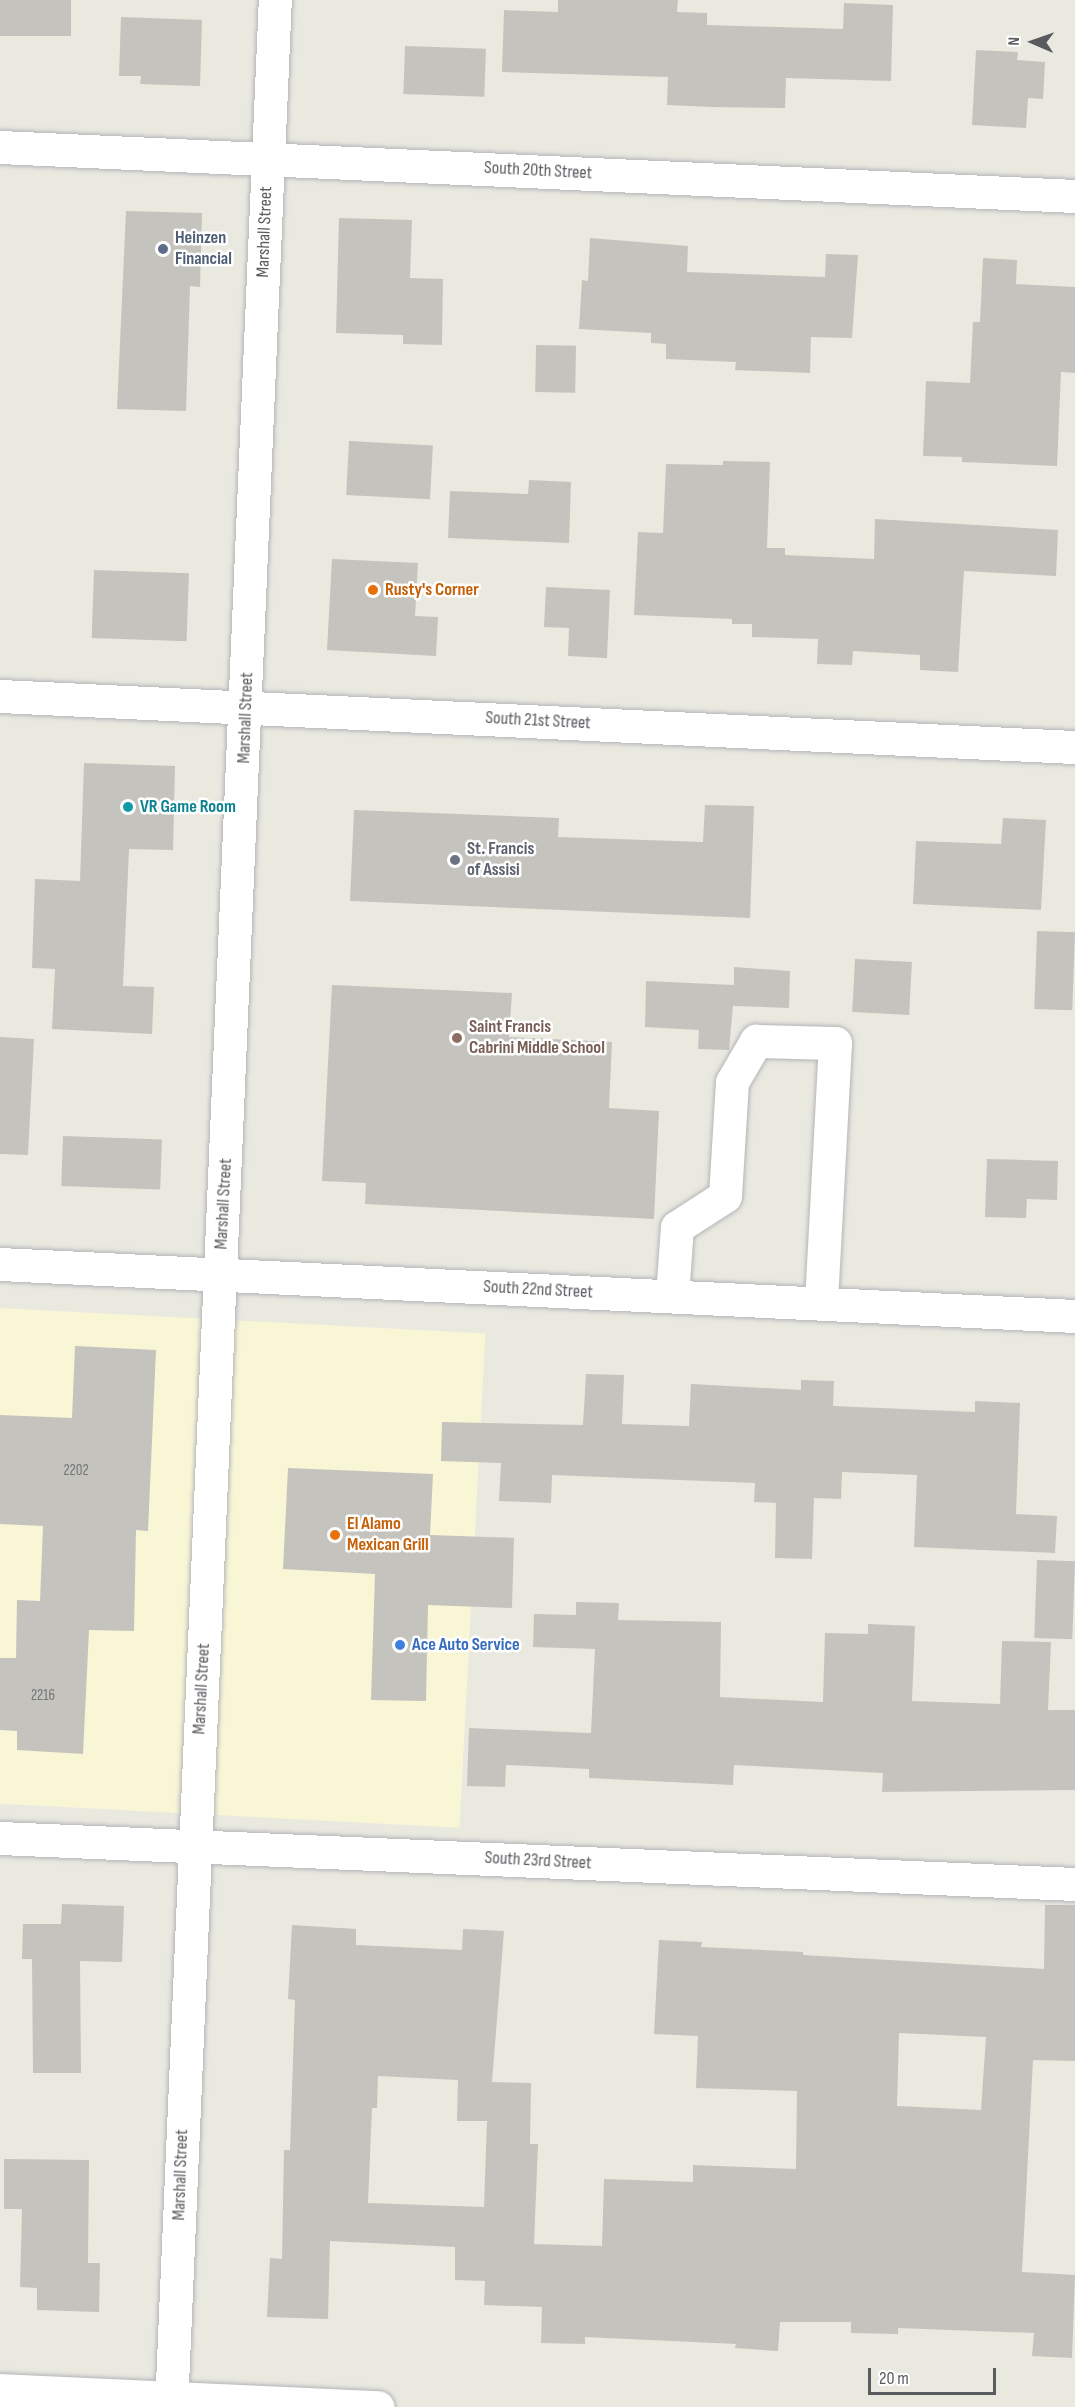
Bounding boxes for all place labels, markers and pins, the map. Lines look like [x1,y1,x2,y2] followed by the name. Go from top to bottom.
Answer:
[175,228,232,270] place label: Heinzen Financial
[156,242,170,256] marker: Heinzen Financial
[385,579,479,601] place label: Rusty's Corner
[366,583,380,597] marker: Rusty's Corner
[140,796,236,818] place label: VR Game Room
[121,800,135,814] marker: VR Game Room
[467,839,534,882] place label: St. Francis of Assisi
[448,853,462,867] marker: St. Francis of Assisi
[469,1017,605,1060] place label: Saint Francis Cabrini Middle School
[450,1031,464,1045] marker: Saint Francis Cabrini Middle School
[347,1514,429,1556] place label: El Alamo Mexican Grill
[328,1528,342,1542] marker: El Alamo Mexican Grill
[412,1634,520,1656] place label: Ace Auto Service
[393,1638,407,1652] marker: Ace Auto Service

